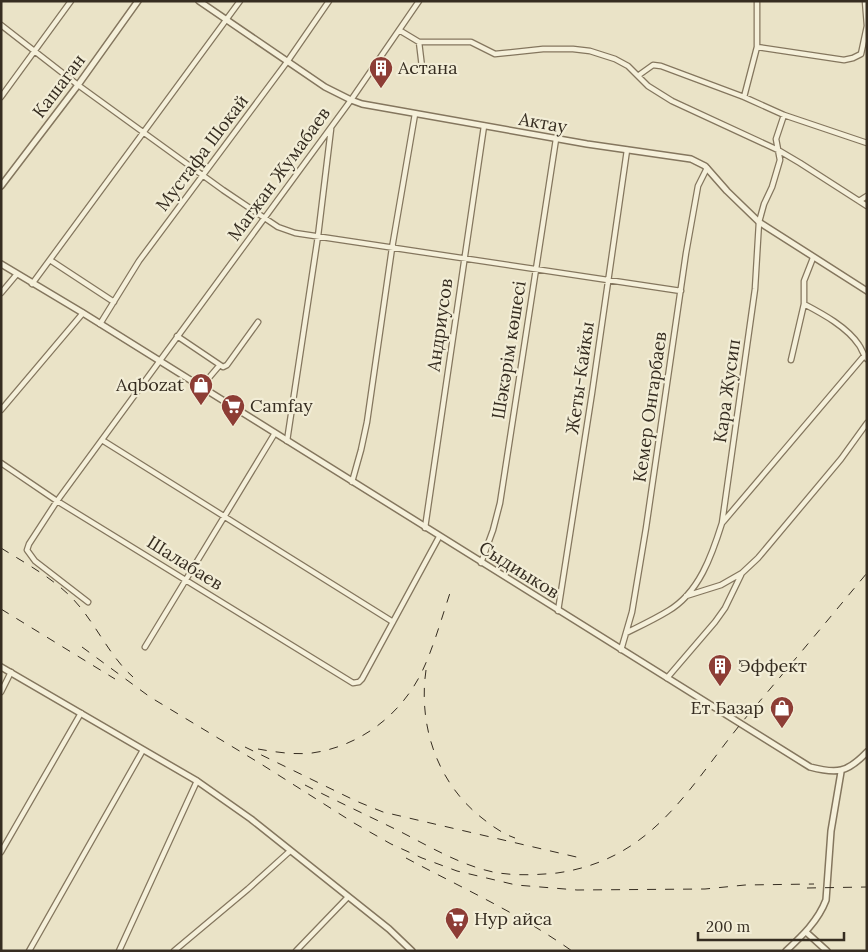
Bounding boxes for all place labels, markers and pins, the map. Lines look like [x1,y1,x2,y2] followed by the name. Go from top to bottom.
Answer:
[368,55,394,89] building icon: Астана
[397,56,458,79] place label: Астана
[188,372,214,406] shop icon: Aqbozat
[115,373,184,396] place label: Aqbozat
[220,393,246,427] supermarket icon: Camfay
[250,394,313,417] place label: Camfay
[707,653,733,687] building icon: Эффект
[738,654,807,677] place label: Эффект
[769,695,795,729] shop icon: Ет Базар
[690,696,764,719] place label: Ет Базар
[444,906,470,940] supermarket icon: Нур айса
[474,907,552,930] place label: Нур айса

